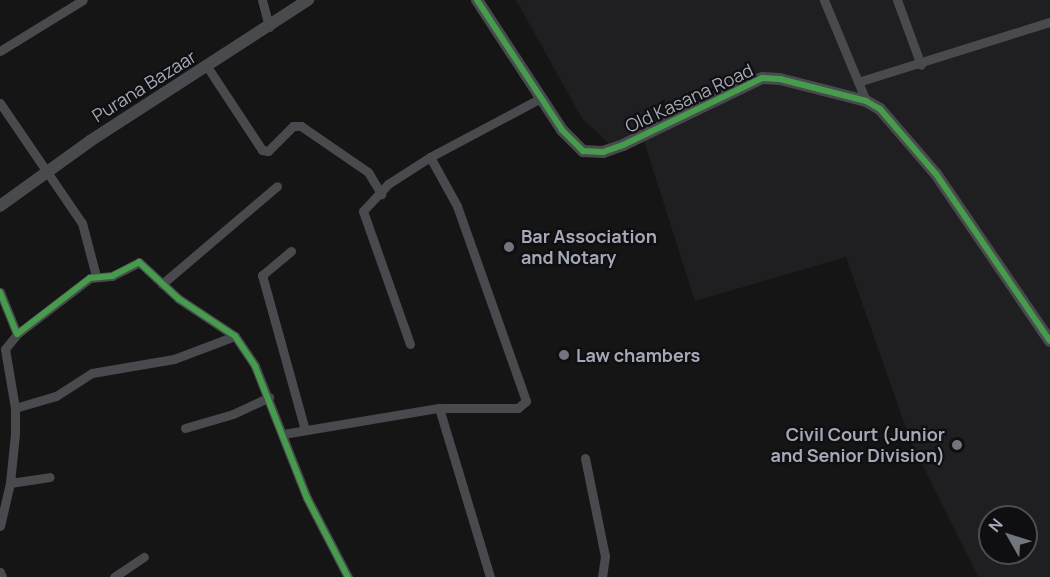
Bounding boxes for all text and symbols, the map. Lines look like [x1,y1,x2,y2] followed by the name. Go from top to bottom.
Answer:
[88,45,200,127] street label: Purana Bazaar
[622,59,756,137] street label: Old Kasana Road
[521,226,657,268] place label: Bar Association and Notary
[502,240,516,254] marker: Bar Association and Notary
[576,344,700,366] place label: Law chambers
[557,348,571,362] marker: Law chambers
[771,424,945,466] place label: Civil Court (Junior and Senior Division)
[950,438,964,452] marker: Civil Court (Junior and Senior Division)
[978,505,1038,565] north arrow
[983,514,1008,536] text: N

